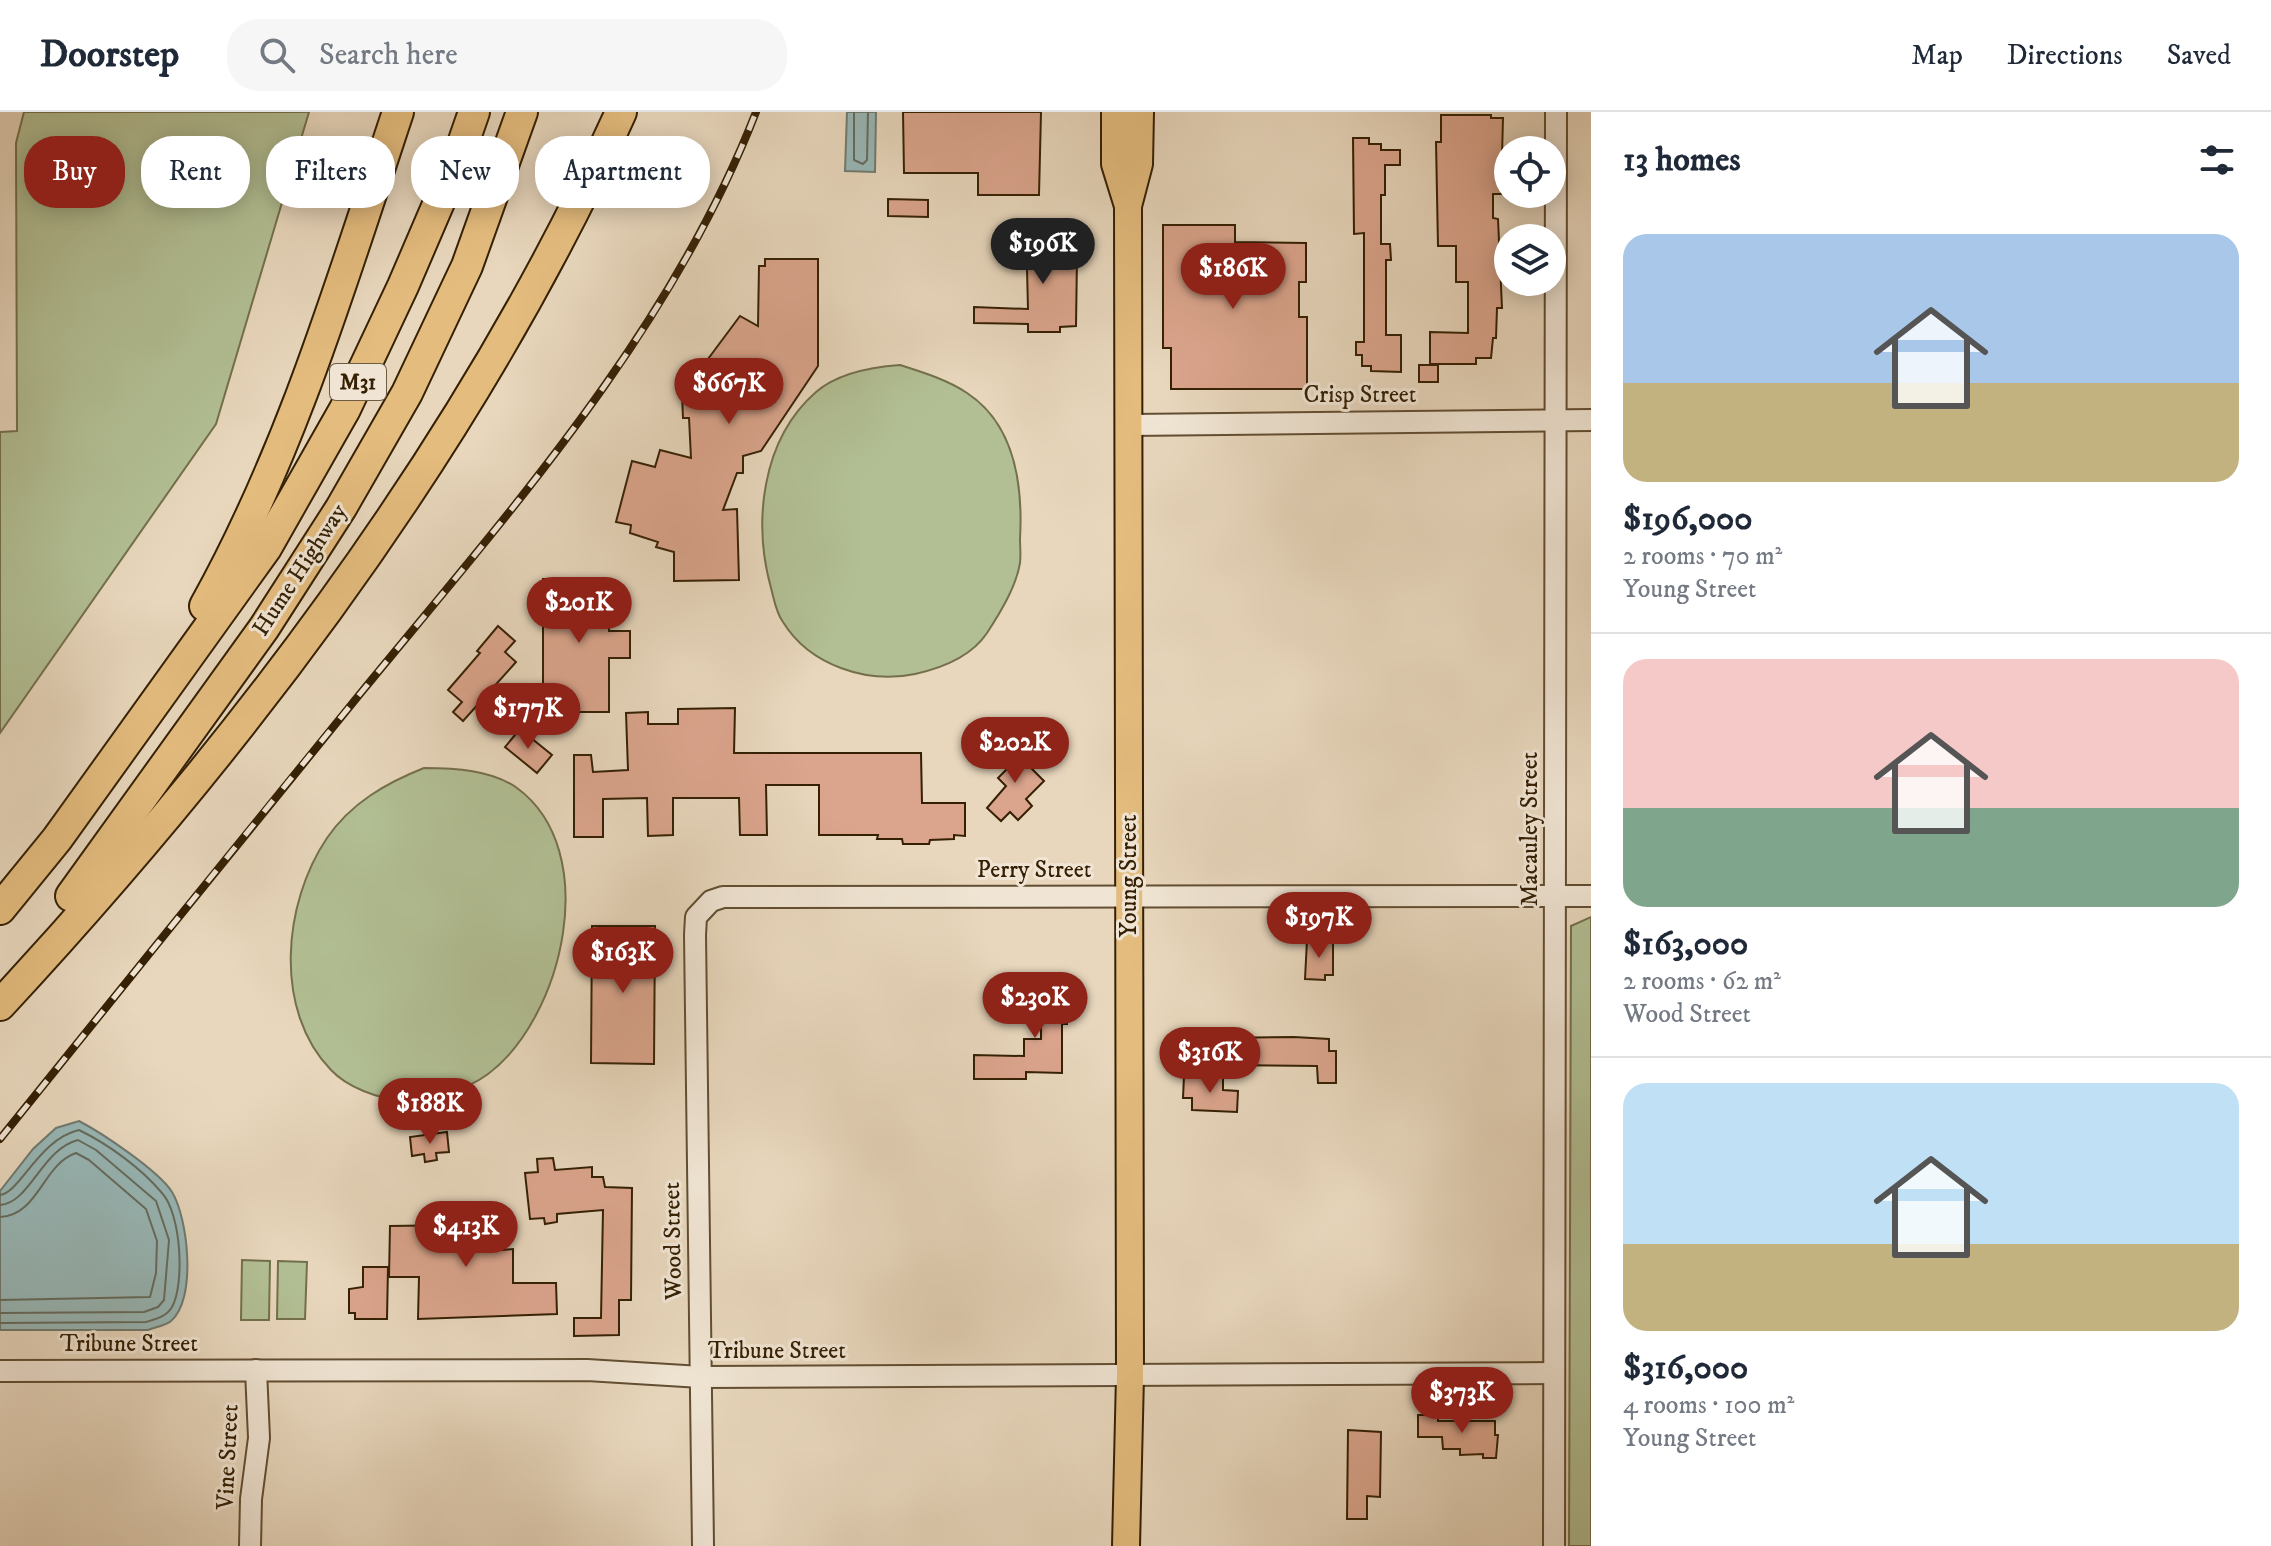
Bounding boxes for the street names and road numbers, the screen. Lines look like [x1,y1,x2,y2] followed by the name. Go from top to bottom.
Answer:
[330,364,386,400] road number: M31
[1304,380,1417,410] street label: Crisp Street
[246,498,354,642] street label: Hume Highway
[1515,751,1545,906] street label: Macauley Street
[1114,814,1144,938] street label: Young Street
[977,855,1092,885] street label: Perry Street
[657,1181,689,1301] street label: Wood Street
[60,1329,198,1359] street label: Tribune Street
[708,1336,846,1366] street label: Tribune Street
[210,1403,246,1511] street label: Vine Street

